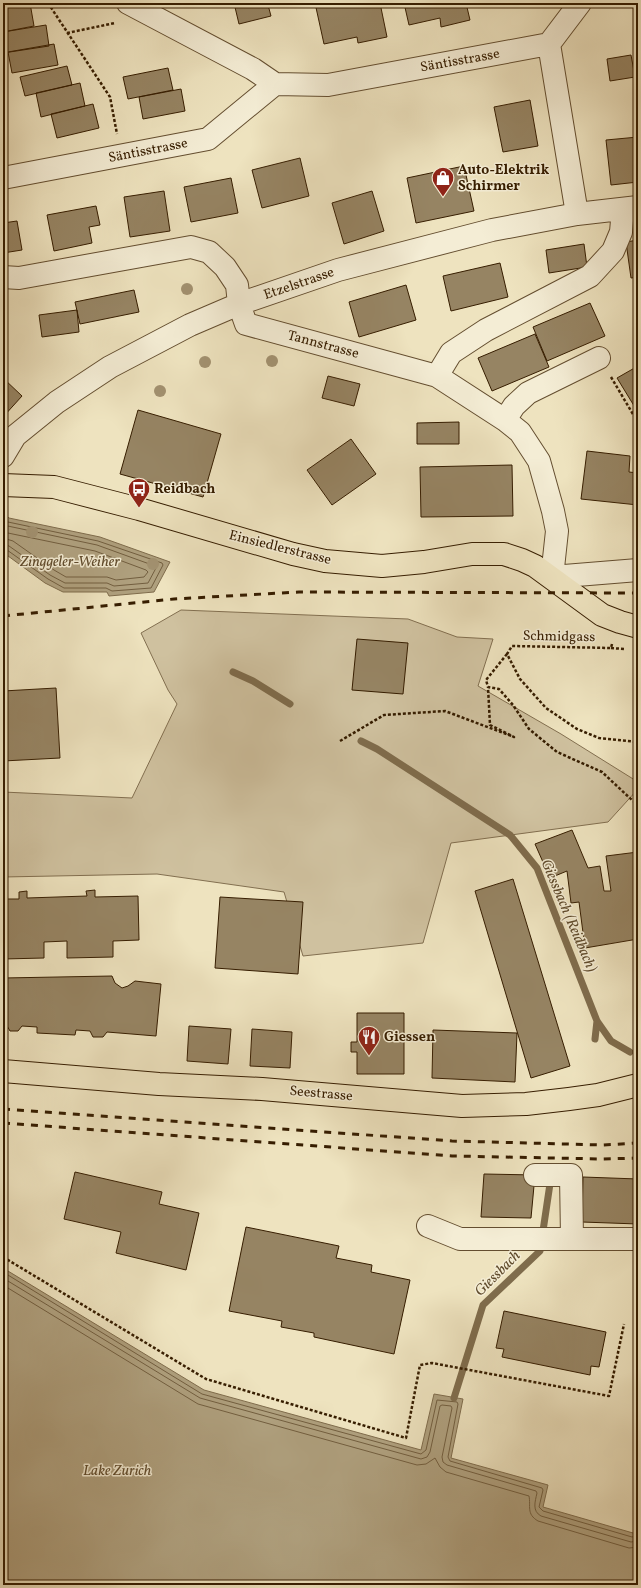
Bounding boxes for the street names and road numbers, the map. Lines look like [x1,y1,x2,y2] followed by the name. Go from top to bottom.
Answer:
[419,45,502,77] street label: Säntisstrasse
[107,134,190,168] street label: Säntisstrasse
[261,263,337,305] street label: Etzelstrasse
[285,326,361,364] street label: Tannstrasse
[227,526,333,570] street label: Einsiedlerstrasse
[523,627,595,647] street label: Schmidgass
[289,1082,354,1106] street label: Seestrasse

